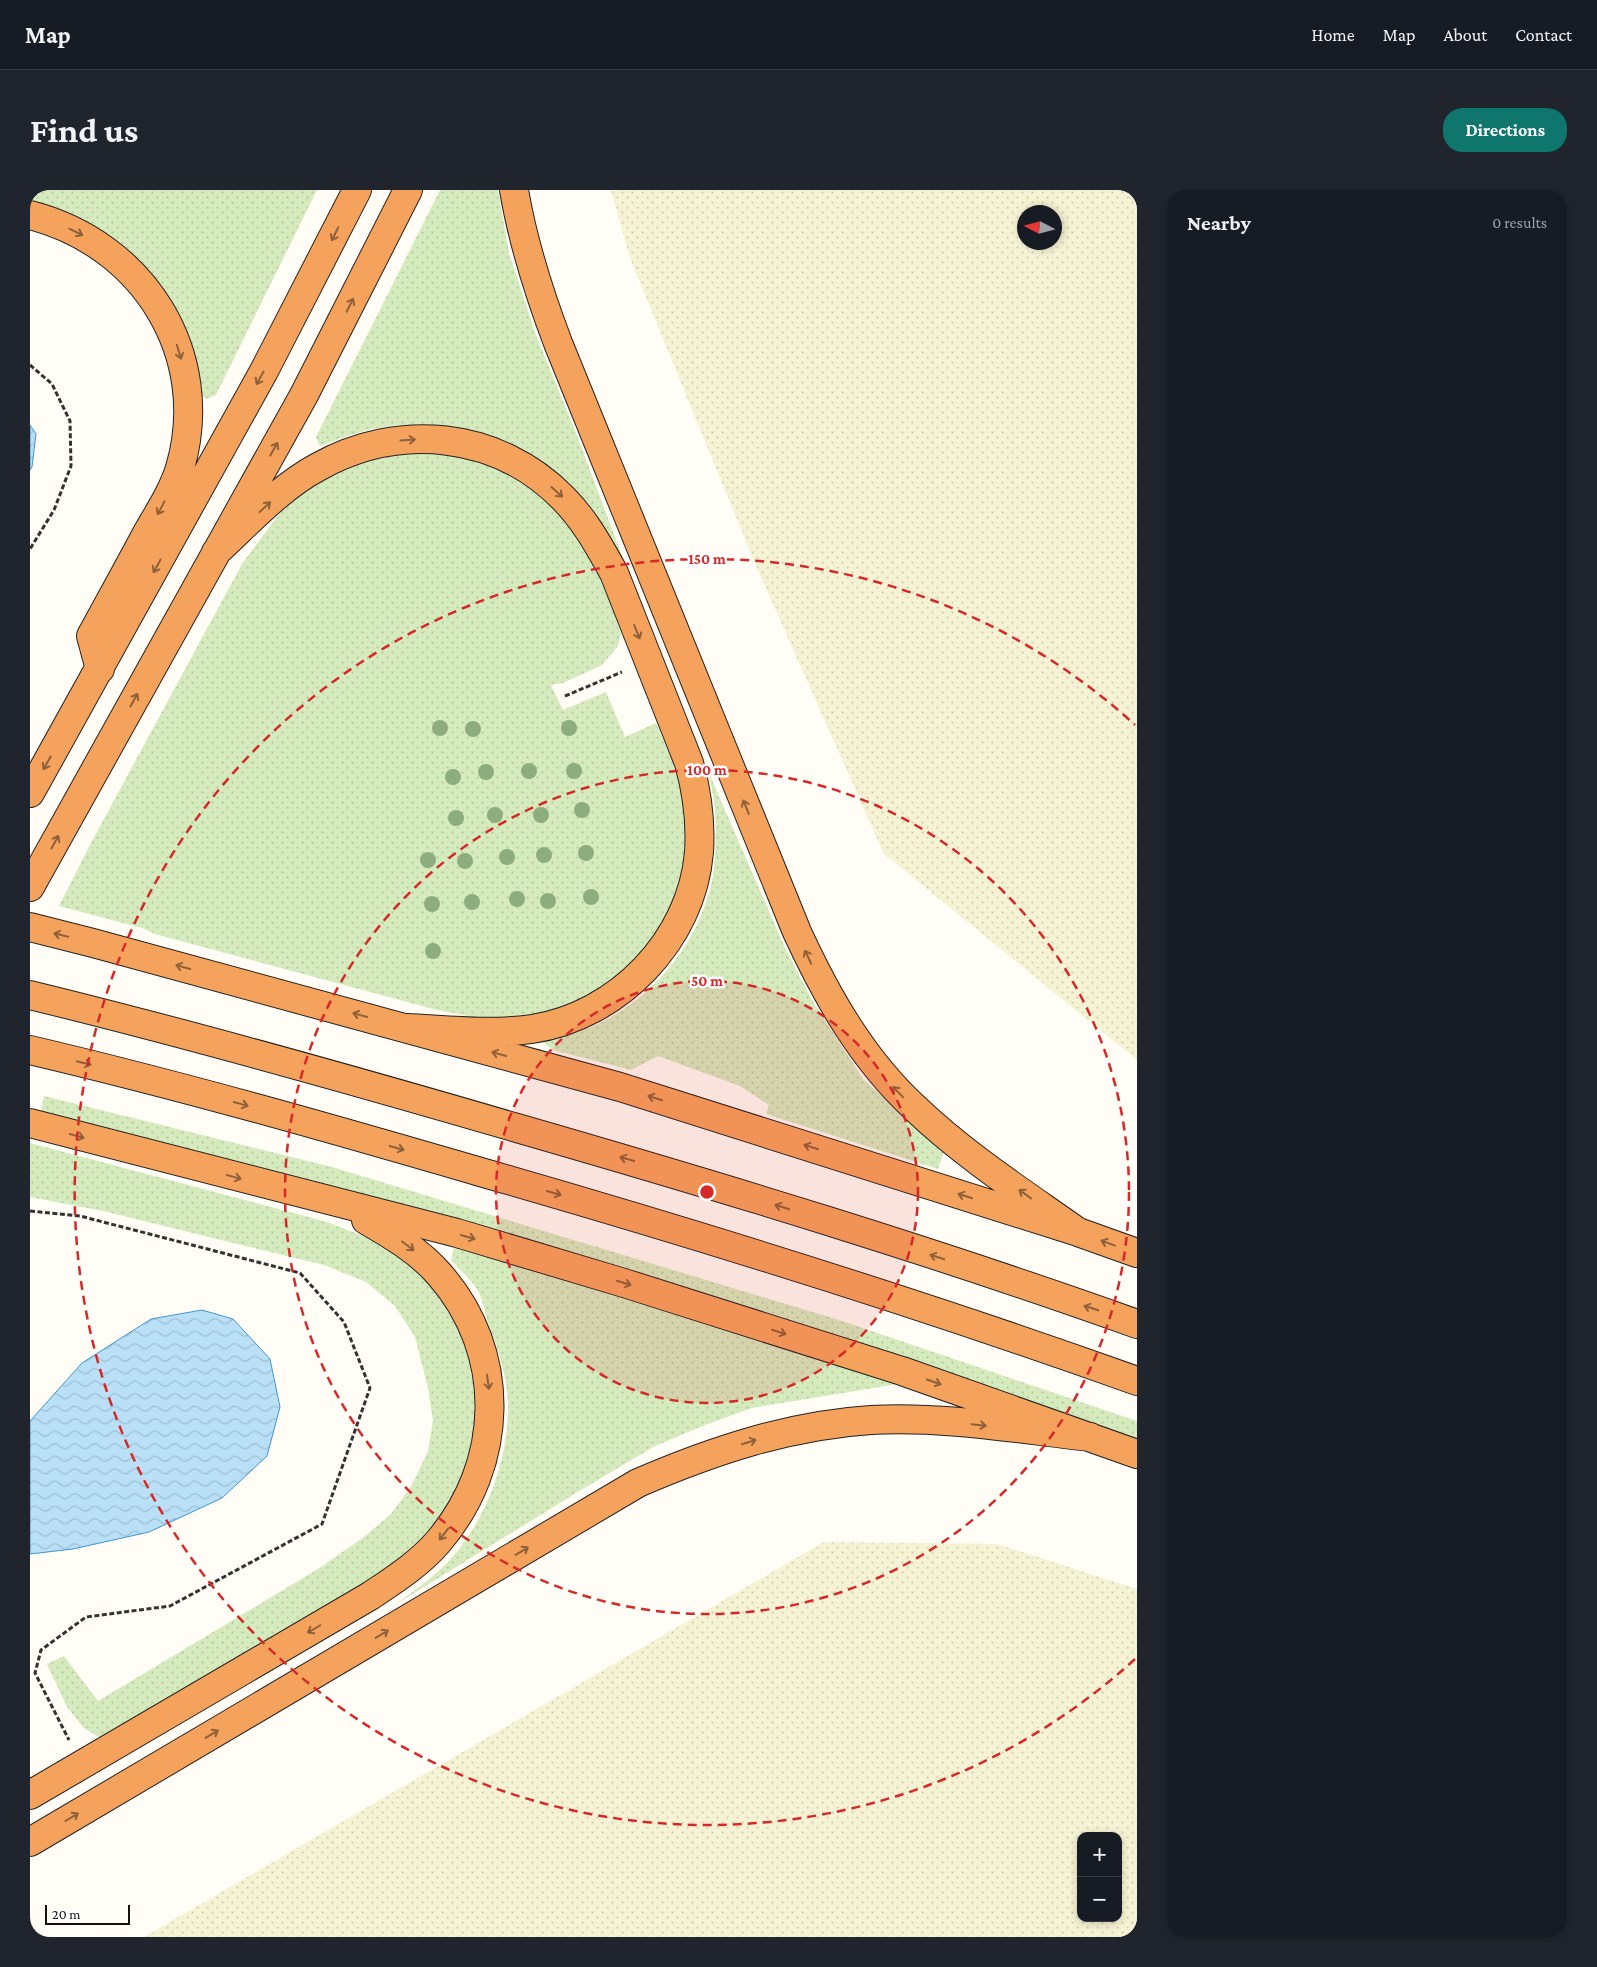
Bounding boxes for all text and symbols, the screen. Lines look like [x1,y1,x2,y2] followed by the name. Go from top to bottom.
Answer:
[25,21,71,48] text: Map
[1312,25,1355,45] text: Home
[1383,25,1415,45] text: Map
[1443,25,1487,45] text: About
[1515,25,1572,45] text: Contact
[1443,108,1567,152] button: Directions
[30,111,138,150] text: Find us
[1017,205,1062,250] north arrow
[1187,211,1251,235] text: Nearby
[1492,214,1547,231] text: 0 results
[330,226,340,241] one-way arrow
[68,227,83,237] one-way arrow
[346,298,355,313] one-way arrow
[174,343,184,359] one-way arrow
[255,370,265,385] one-way arrow
[400,435,416,445] one-way arrow
[269,441,279,456] one-way arrow
[550,486,563,498] one-way arrow
[156,500,165,515] one-way arrow
[258,501,271,513] one-way arrow
[688,551,726,567] text: 150 m
[151,559,161,573] one-way arrow
[633,624,642,639] one-way arrow
[130,693,140,707] one-way arrow
[42,755,51,770] one-way arrow
[687,762,727,778] text: 100 m
[741,800,751,815] one-way arrow
[51,835,61,849] one-way arrow
[54,930,70,939] one-way arrow
[803,950,813,965] one-way arrow
[175,962,191,971] one-way arrow
[691,973,723,989] text: 50 m
[353,1010,369,1020] one-way arrow
[492,1048,508,1058] one-way arrow
[75,1059,91,1069] one-way arrow
[892,1086,905,1098] one-way arrow
[648,1093,664,1102] one-way arrow
[232,1100,248,1110] one-way arrow
[69,1132,85,1141] one-way arrow
[803,1141,819,1151] one-way arrow
[389,1143,405,1153] one-way arrow
[619,1154,635,1164] one-way arrow
[226,1172,242,1182] one-way arrow
[698,1183,716,1201] centre of rings
[545,1189,561,1198] one-way arrow
[1018,1189,1032,1199] one-way arrow
[958,1191,974,1200] one-way arrow
[774,1202,790,1212] one-way arrow
[460,1232,476,1242] one-way arrow
[1100,1238,1116,1247] one-way arrow
[401,1241,414,1252] one-way arrow
[929,1252,945,1261] one-way arrow
[616,1278,632,1288] one-way arrow
[1084,1303,1099,1312] one-way arrow
[771,1328,786,1337] one-way arrow
[483,1374,493,1390] one-way arrow
[925,1378,941,1387] one-way arrow
[971,1420,987,1430] one-way arrow
[741,1437,757,1447] one-way arrow
[439,1527,450,1540] one-way arrow
[514,1546,528,1556] one-way arrow
[306,1624,321,1634] one-way arrow
[374,1629,389,1639] one-way arrow
[204,1729,218,1739] one-way arrow
[64,1812,79,1822] one-way arrow
[1077,1832,1122,1922] map controls
[1077,1832,1122,1877] button: +
[1077,1877,1122,1922] button: −
[45,1902,130,1925] scale bar
[52,1906,80,1922] text: 20 m

